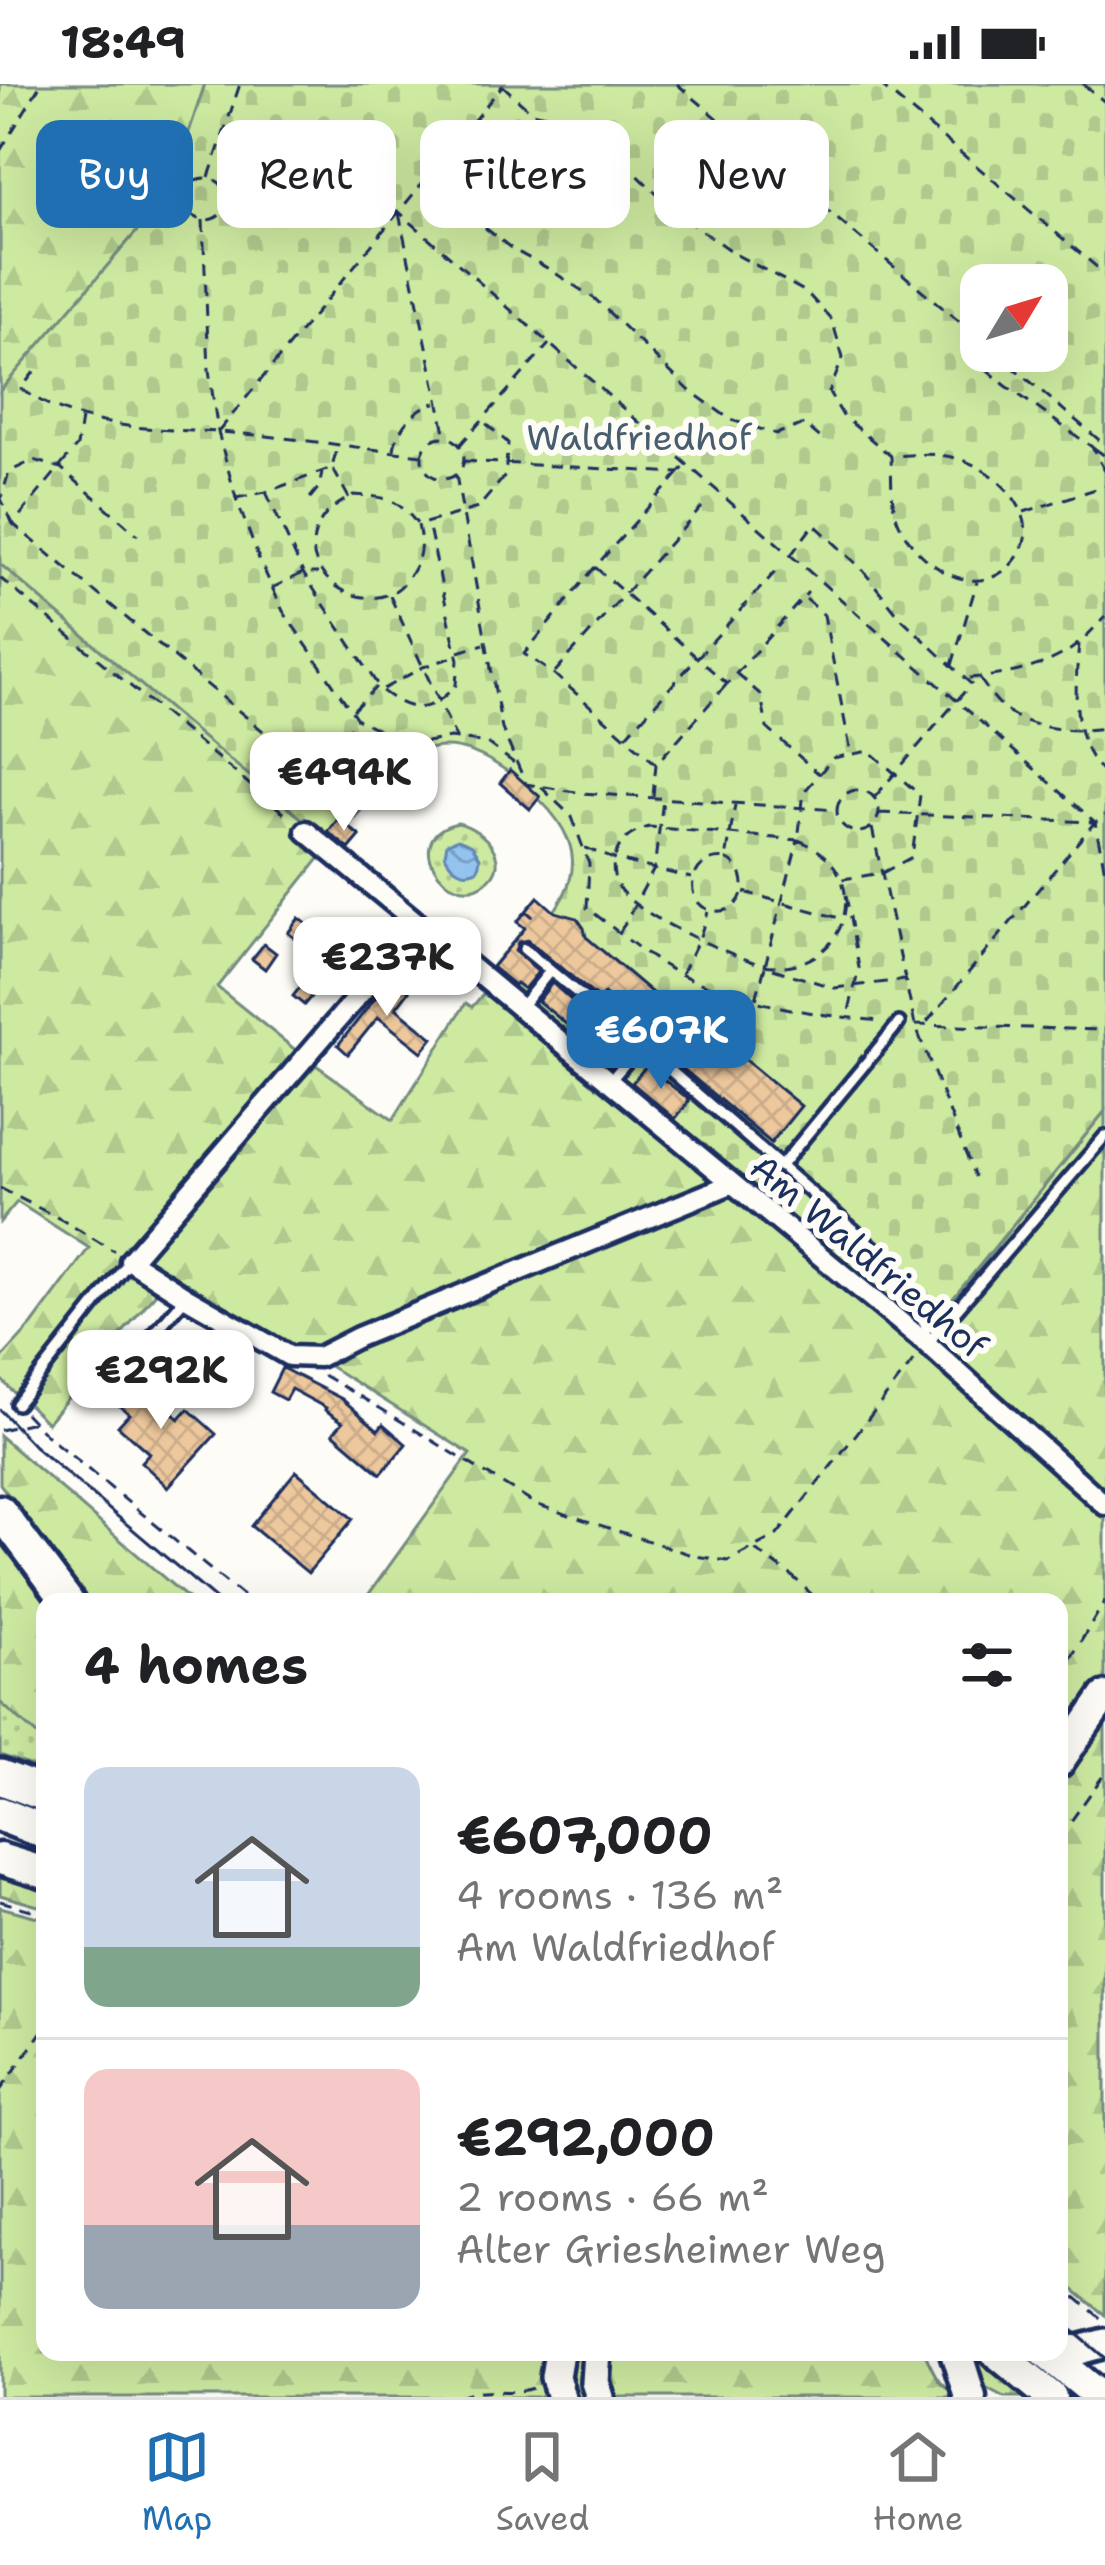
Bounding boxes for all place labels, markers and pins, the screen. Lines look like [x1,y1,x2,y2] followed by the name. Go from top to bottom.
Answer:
[260,732,428,834] pin: €494K
[303,917,471,1019] pin: €237K
[577,990,745,1092] pin: €607K
[77,1330,245,1432] pin: €292K

